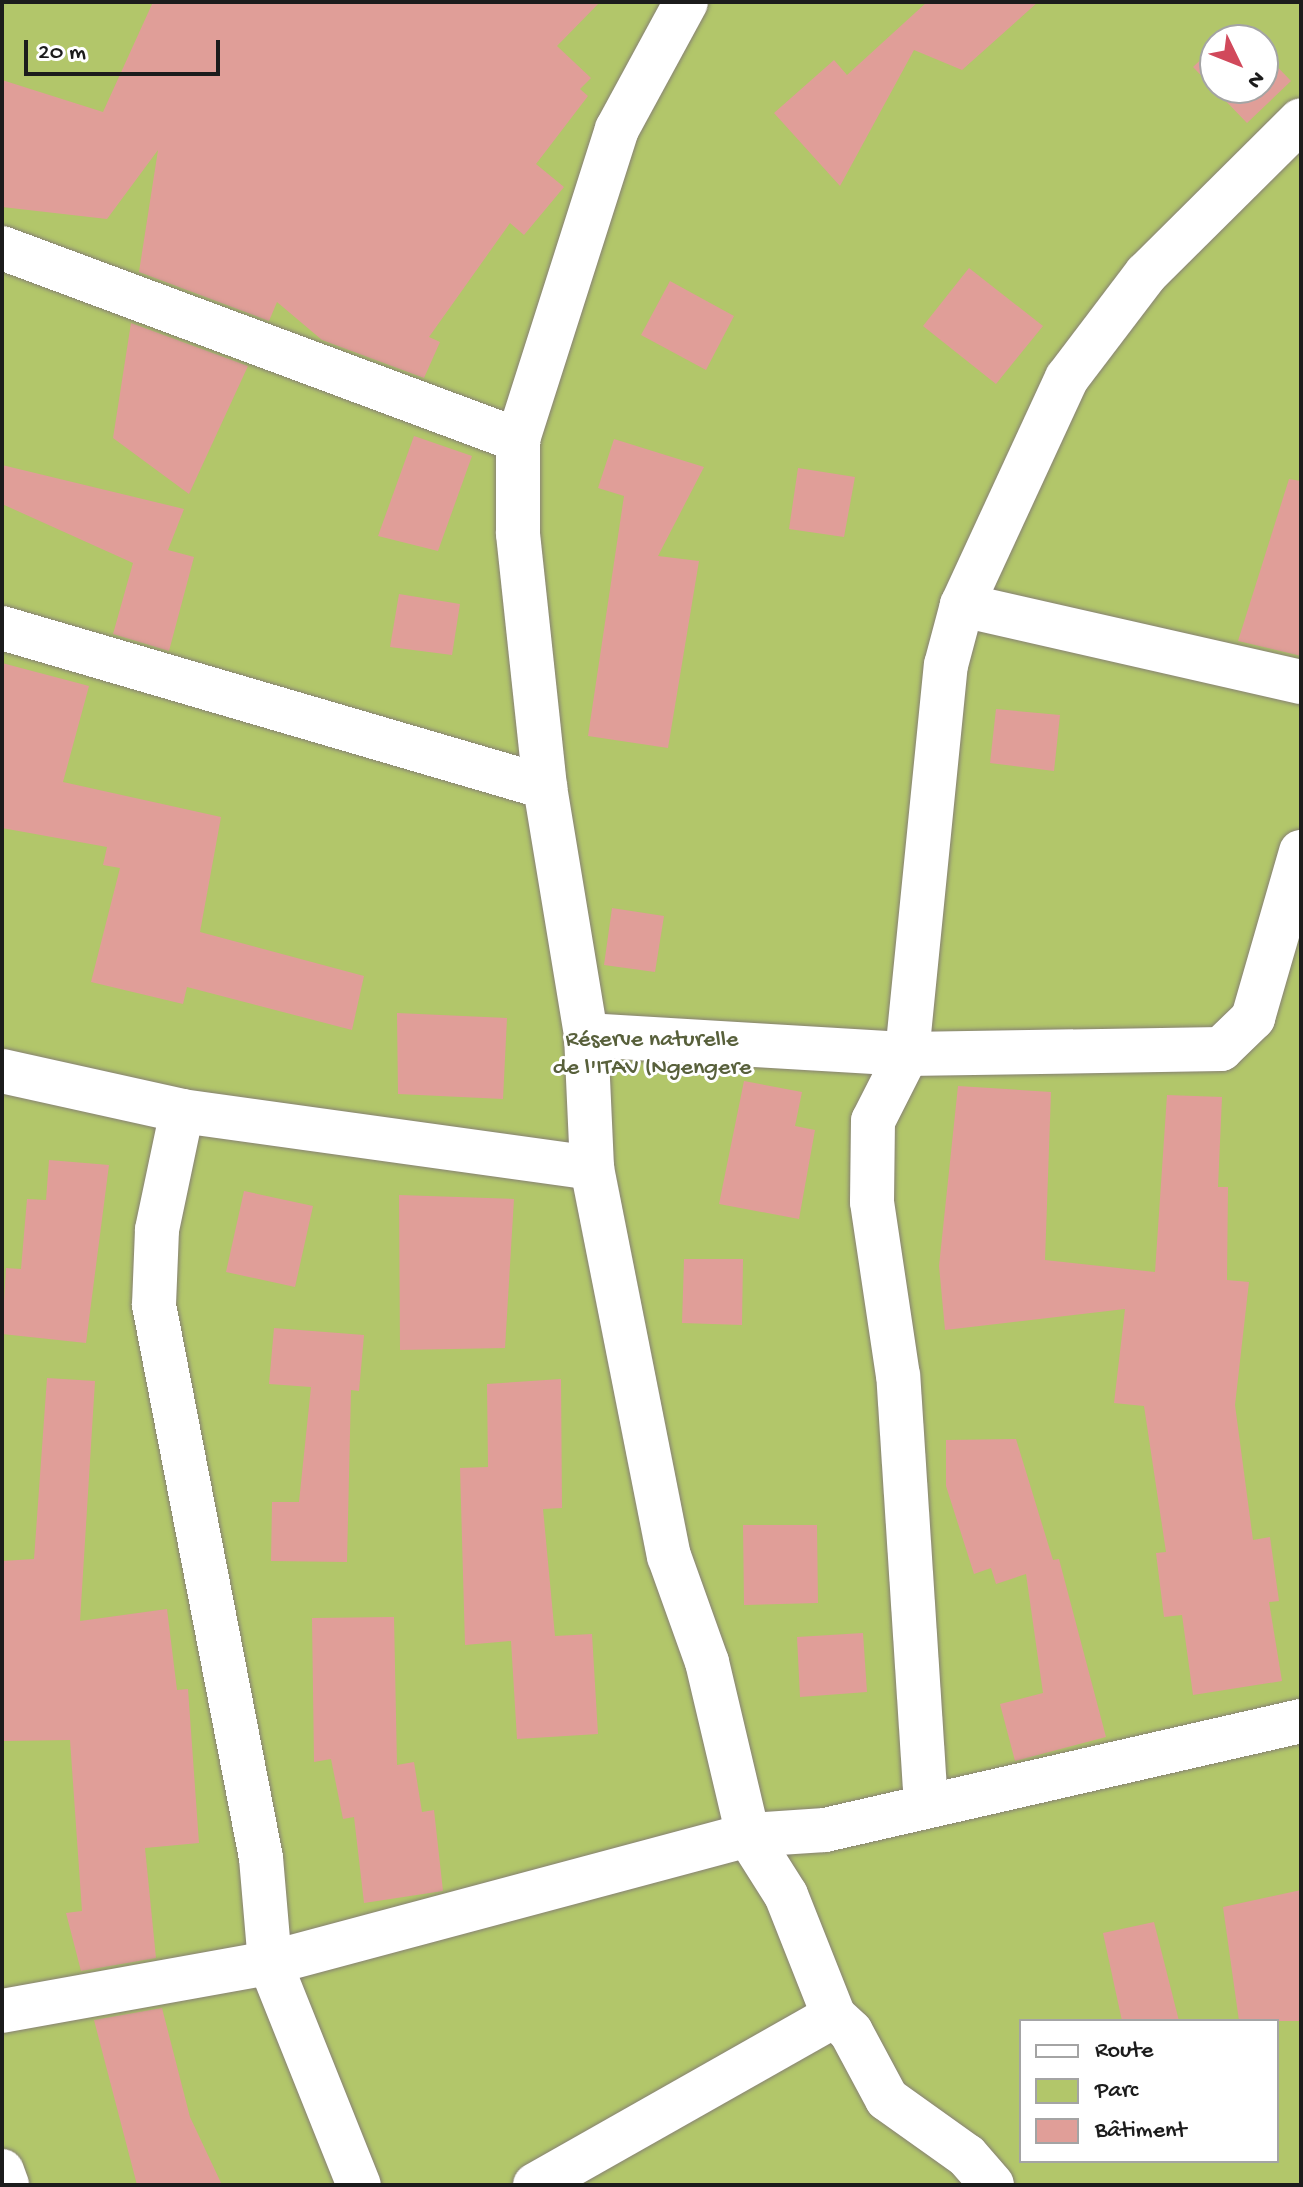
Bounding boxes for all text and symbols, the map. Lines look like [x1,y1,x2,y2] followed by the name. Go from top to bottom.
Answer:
[28,24,224,74] scale bar
[1199,24,1279,104] north arrow
[38,39,86,68] text: 20 m
[1241,65,1269,93] text: N
[553,1027,751,1083] park label: Réserve naturelle de l'ITAV (Ngengere
[1019,2019,1279,2163] legend
[1095,2037,1153,2066] text: Route
[1095,2077,1138,2106] text: Parc
[1095,2117,1186,2146] text: Bâtiment

